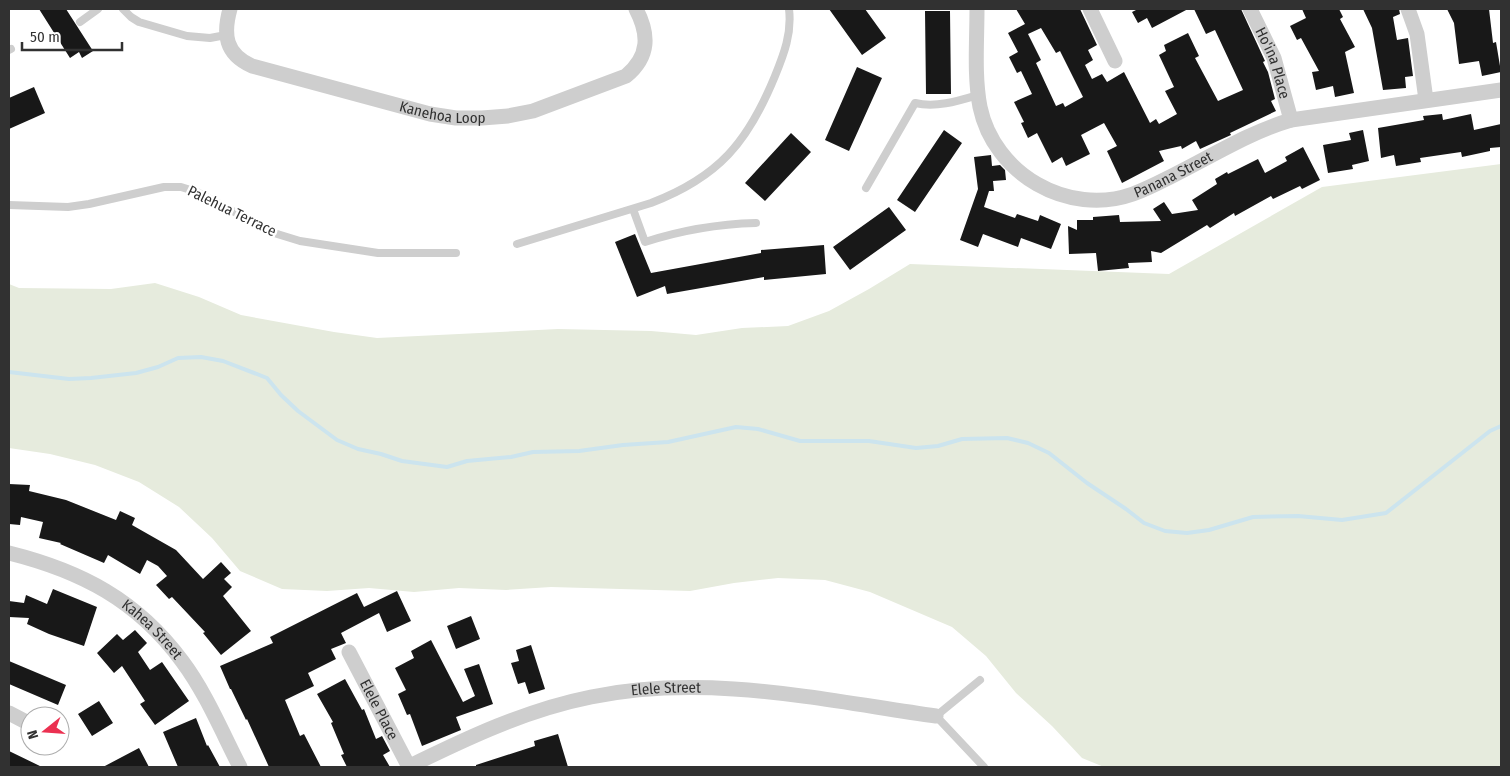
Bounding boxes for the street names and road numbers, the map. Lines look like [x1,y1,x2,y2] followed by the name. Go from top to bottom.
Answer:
[1251,24,1294,101] street label: Ho'ina Place
[397,97,486,127] street label: Kanehoa Loop
[1131,147,1216,202] street label: Panana Street
[185,182,279,240] street label: Palehua Terrace
[118,596,186,663] street label: Kahea Street
[356,676,402,743] street label: Elele Place
[630,678,701,700] street label: Elele Street

